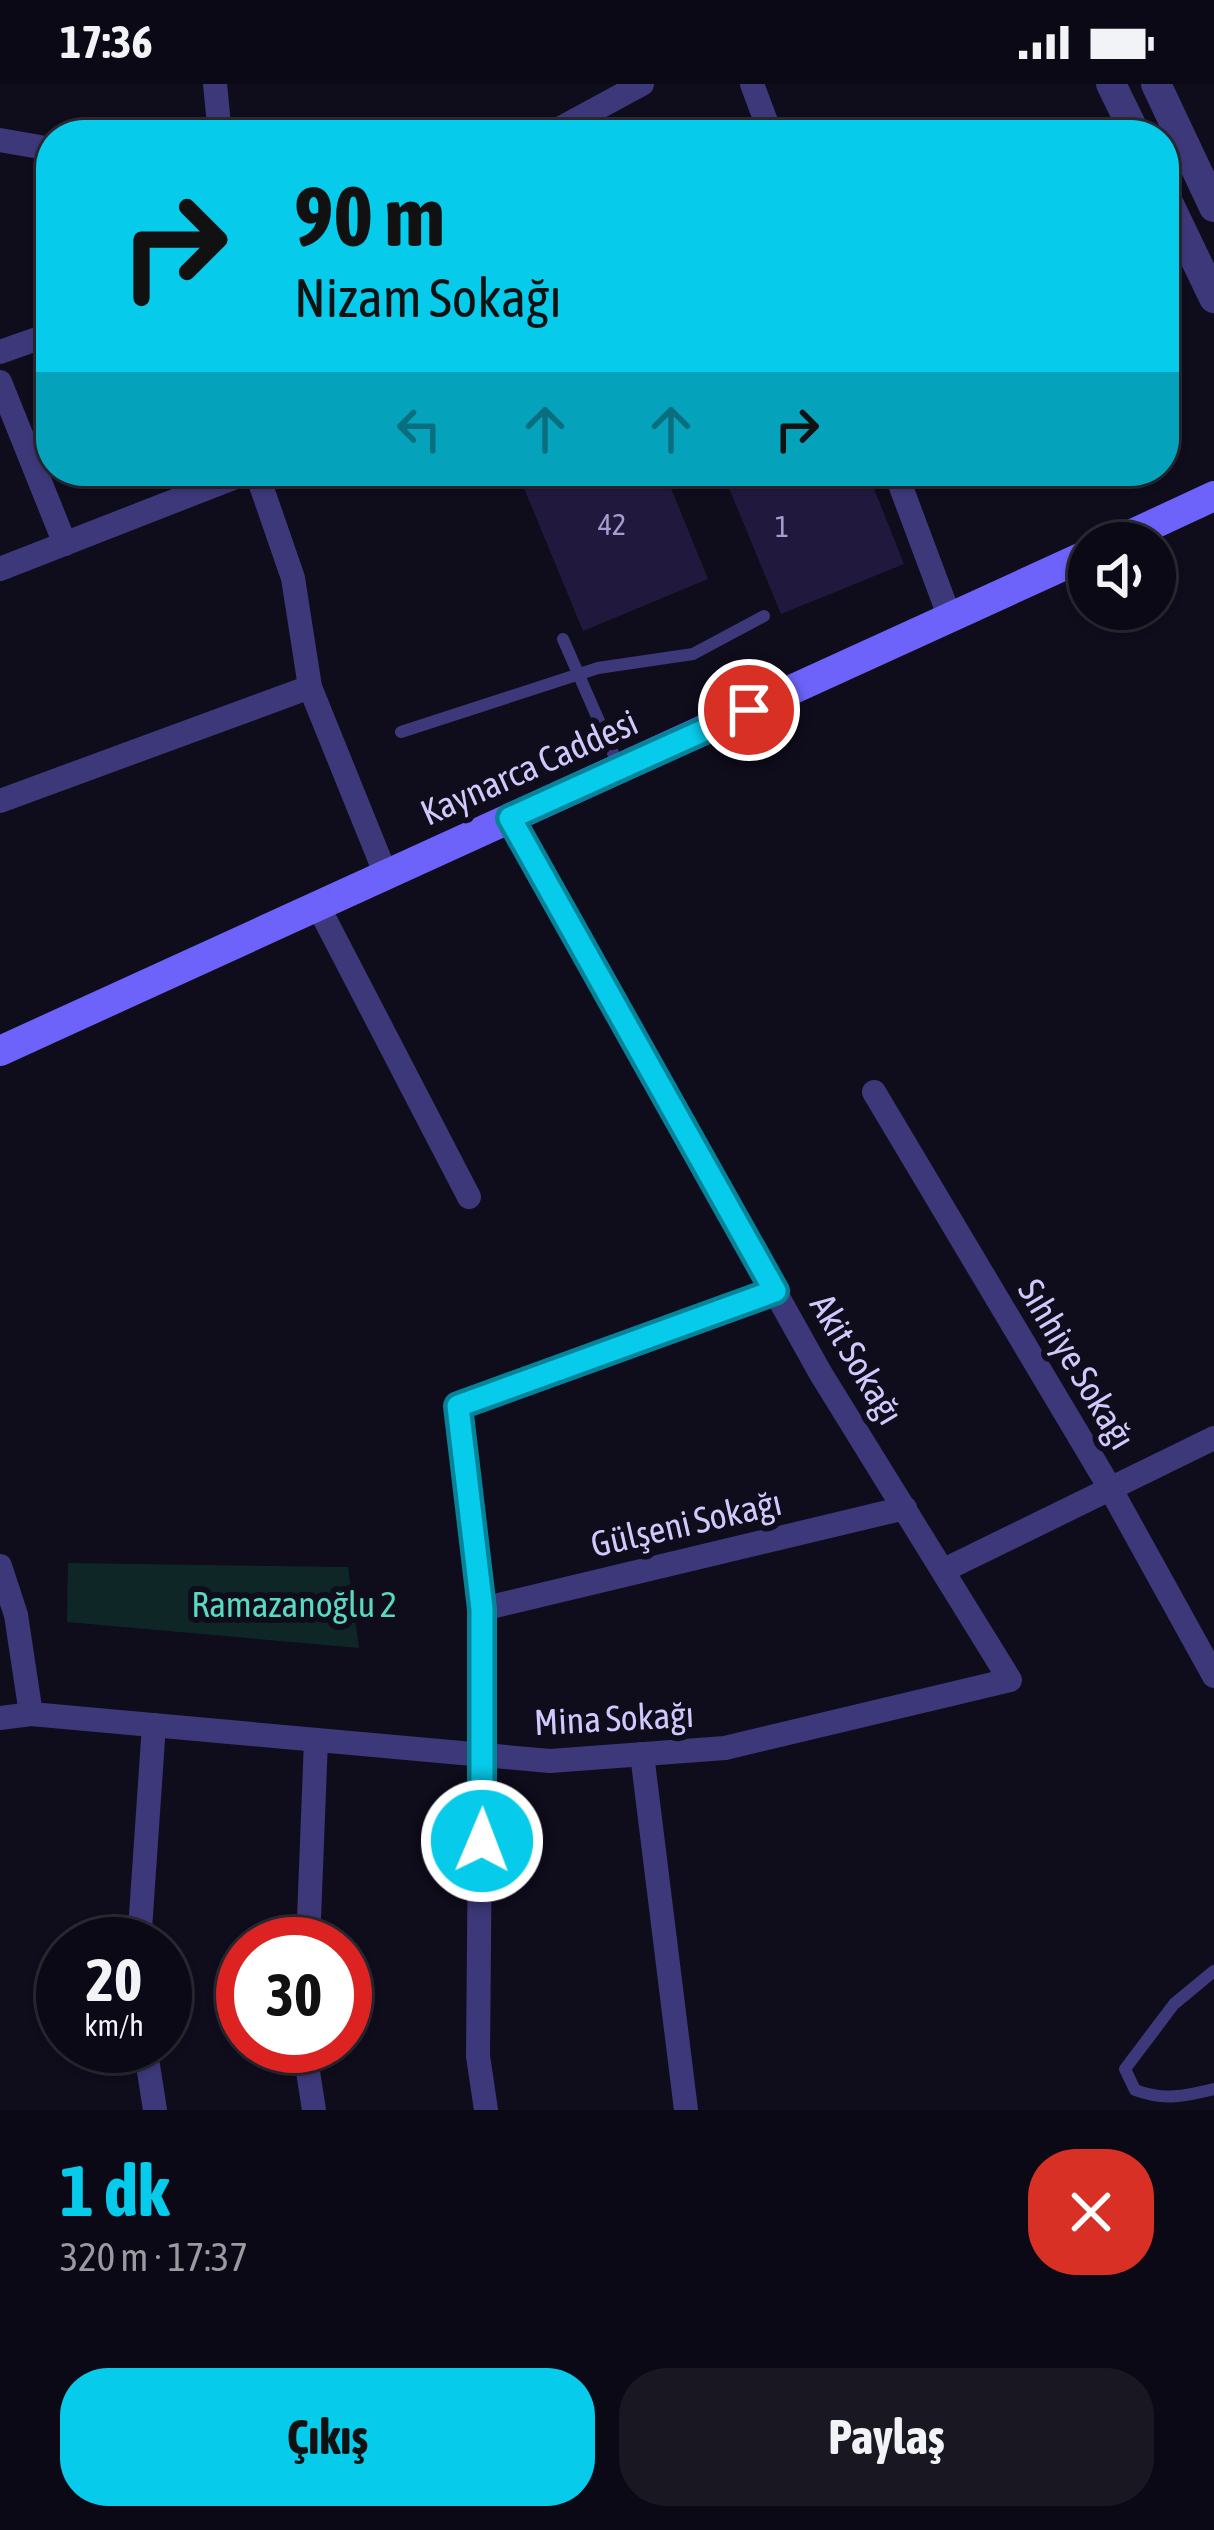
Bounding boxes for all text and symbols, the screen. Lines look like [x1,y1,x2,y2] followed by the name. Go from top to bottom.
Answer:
[60,16,153,68] text: 17:36
[96,168,252,324] icon: right
[294,168,445,264] text: 90 m
[294,267,562,328] text: Nizam Sokağı
[386,396,452,462] icon: left
[512,396,578,462] icon: ahead
[638,396,704,462] icon: ahead
[764,396,830,462] icon: right
[598,507,626,541] house number: 42
[775,509,789,543] house number: 1
[1068,522,1176,630] map controls
[1068,522,1176,630] button: sound
[698,659,800,761] pin
[716,677,782,743] icon: arrive
[414,700,644,834] street label: Kaynarca Caddesi
[1010,1271,1144,1457] street label: Sıhhiye Sokağı
[802,1286,912,1432] street label: Akit Sokağı
[587,1481,785,1565] street label: Gülşeni Sokağı
[191,1583,397,1625] park label: Ramazanoğlu 2
[533,1693,695,1743] street label: Mina Sokağı
[419,1778,545,1904] position arrow
[216,1917,372,2073] speed limit sign: 30
[86,1945,142,2014] text: 20
[84,2008,144,2042] text: km/h
[60,2149,170,2231] text: 1 dk
[1028,2149,1154,2275] button: close
[60,2235,248,2279] text: 320 m · 17:37
[60,2368,595,2506] button: Çıkış
[619,2368,1154,2506] button: Paylaş

